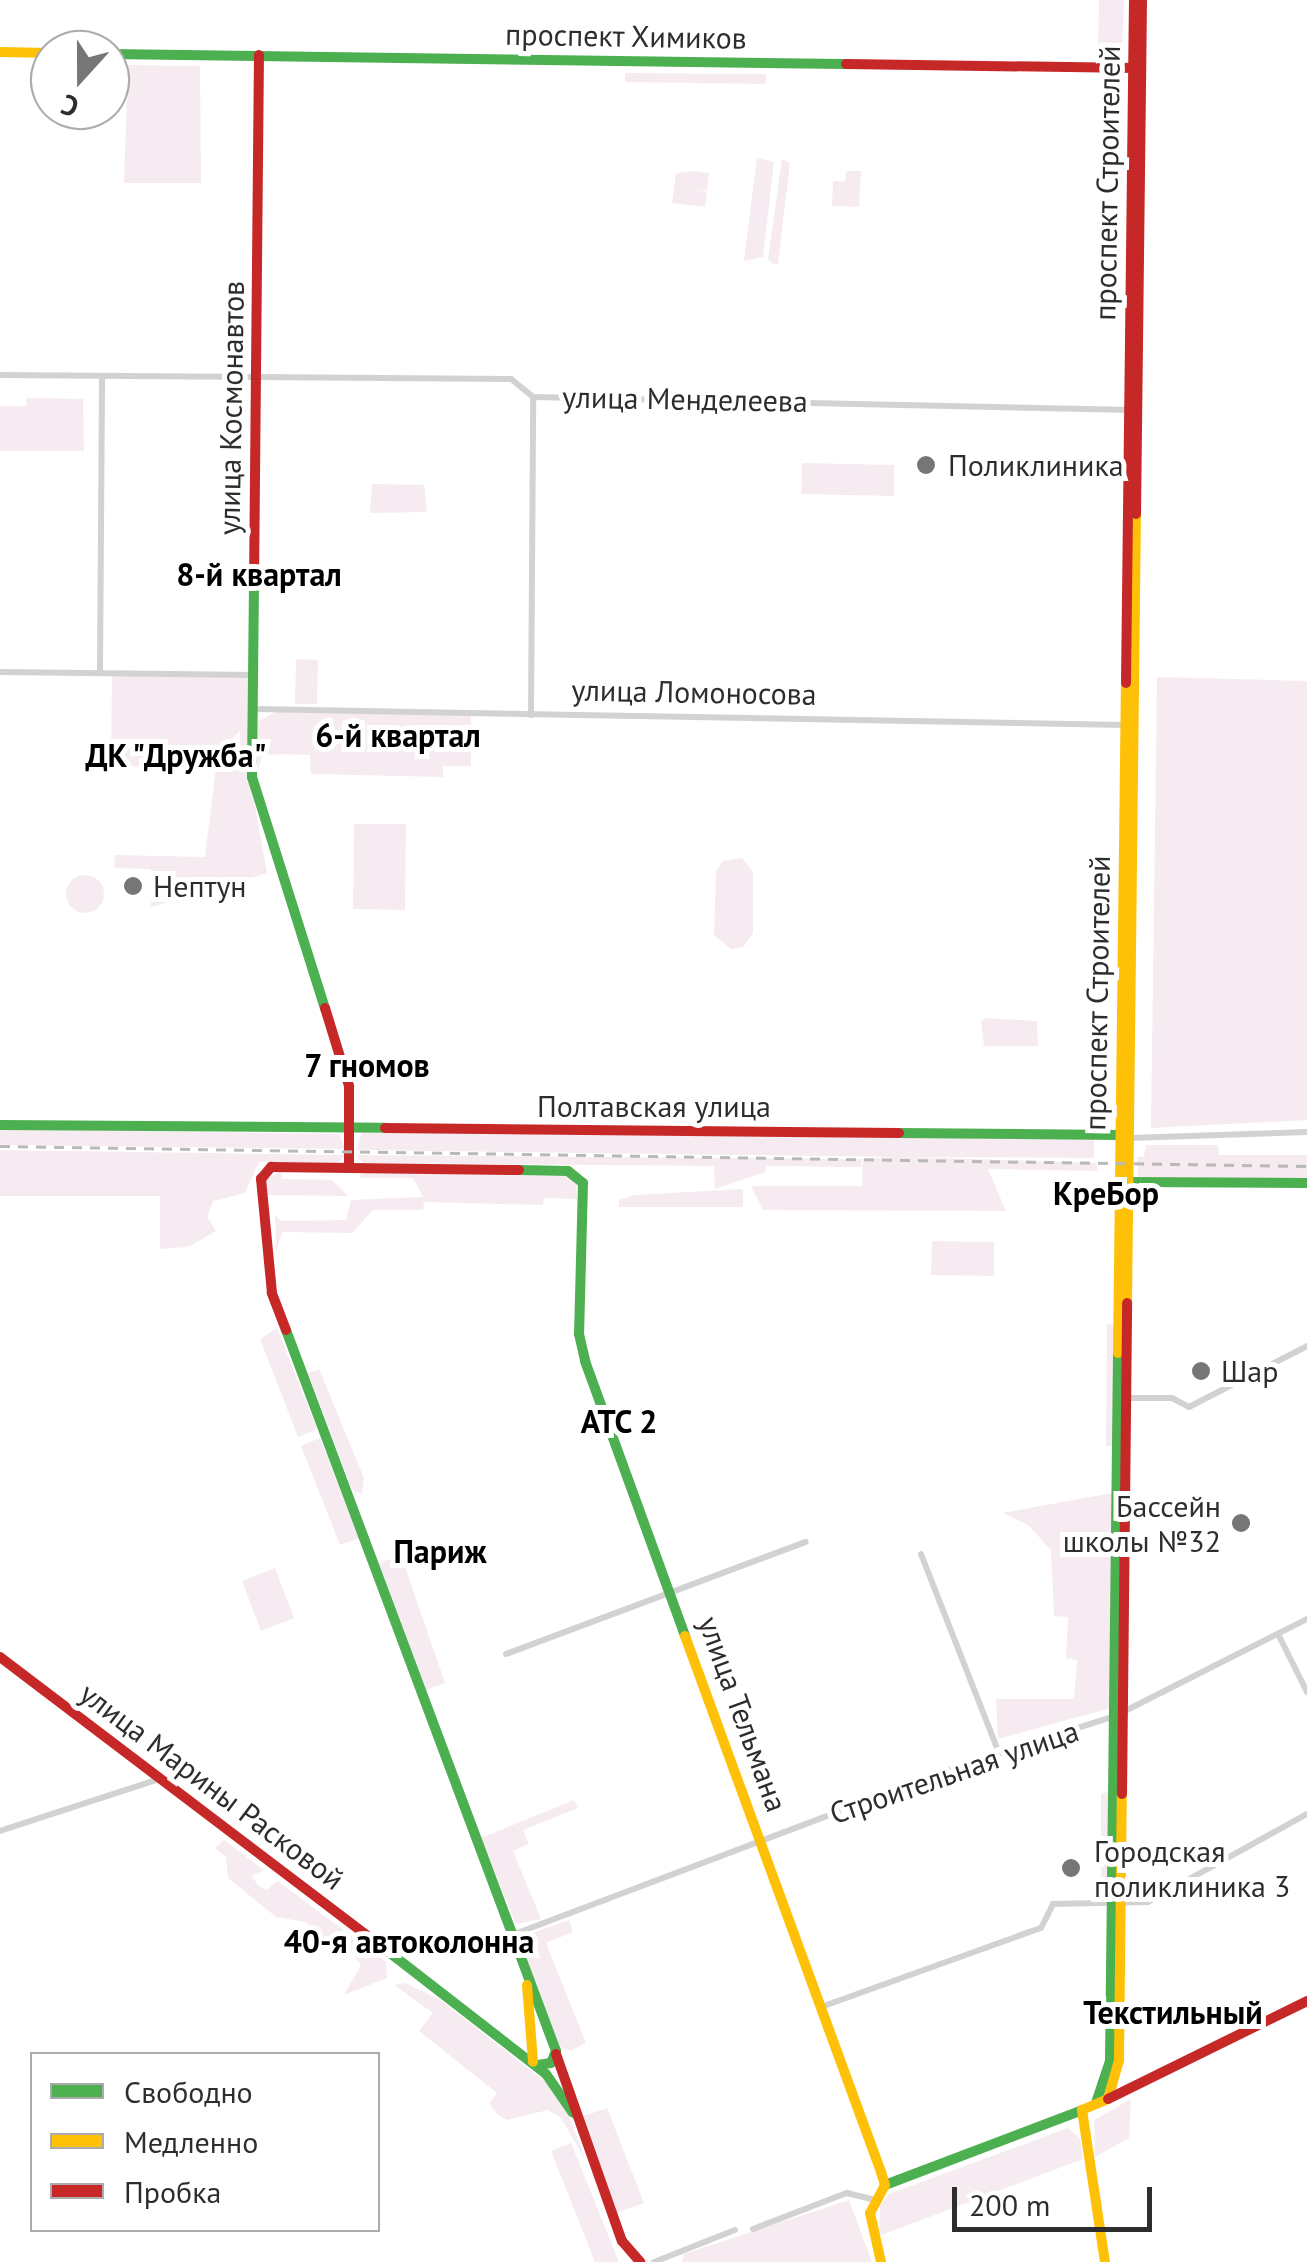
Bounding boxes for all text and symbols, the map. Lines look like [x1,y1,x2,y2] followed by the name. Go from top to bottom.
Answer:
[504,16,748,56] street label: проспект Химиков
[30,30,130,130] north arrow
[1087,45,1127,321] street label: проспект Строителей
[56,87,84,127] text: С
[211,281,251,535] street label: улица Космонавтов
[562,379,808,419] street label: улица Менделеева
[948,447,1124,483] place label: Поликлиника
[913,452,939,478] marker: Поликлиника
[176,555,342,593] district label: 8-й квартал
[571,672,817,712] street label: улица Ломоносова
[315,716,481,754] district label: 6-й квартал
[84,736,268,774] district label: ДК "Дружба"
[1077,855,1117,1131] street label: проспект Строителей
[153,868,247,904] place label: Нептун
[122,875,144,897] marker: Нептун
[303,1046,431,1084] district label: 7 гномов
[537,1088,771,1124] street label: Полтавская улица
[1053,1174,1159,1212] district label: КреБор
[1221,1353,1278,1389] place label: Шар
[1190,1360,1212,1382] marker: Шар
[580,1402,658,1440] district label: АТС 2
[1063,1488,1221,1558] place label: Бассейн школы №32
[1230,1512,1252,1534] marker: Бассейн школы №32
[393,1532,487,1570] district label: Париж
[691,1611,795,1817] street label: улица Тельмана
[73,1675,351,1897] street label: улица Марины Расковой
[825,1713,1083,1831] street label: Строительная улица
[1094,1833,1290,1904] place label: Городская поликлиника 3
[1058,1855,1084,1881] marker: Городская поликлиника 3
[284,1922,534,1960] district label: 40-я автоколонна
[1083,1993,1263,2031] district label: Текстильный
[30,2052,380,2232] legend
[124,2072,253,2111] text: Свободно
[124,2122,258,2161] text: Медленно
[957,2167,1157,2229] scale bar
[124,2172,221,2211] text: Пробка
[969,2185,1050,2224] text: 200 m

